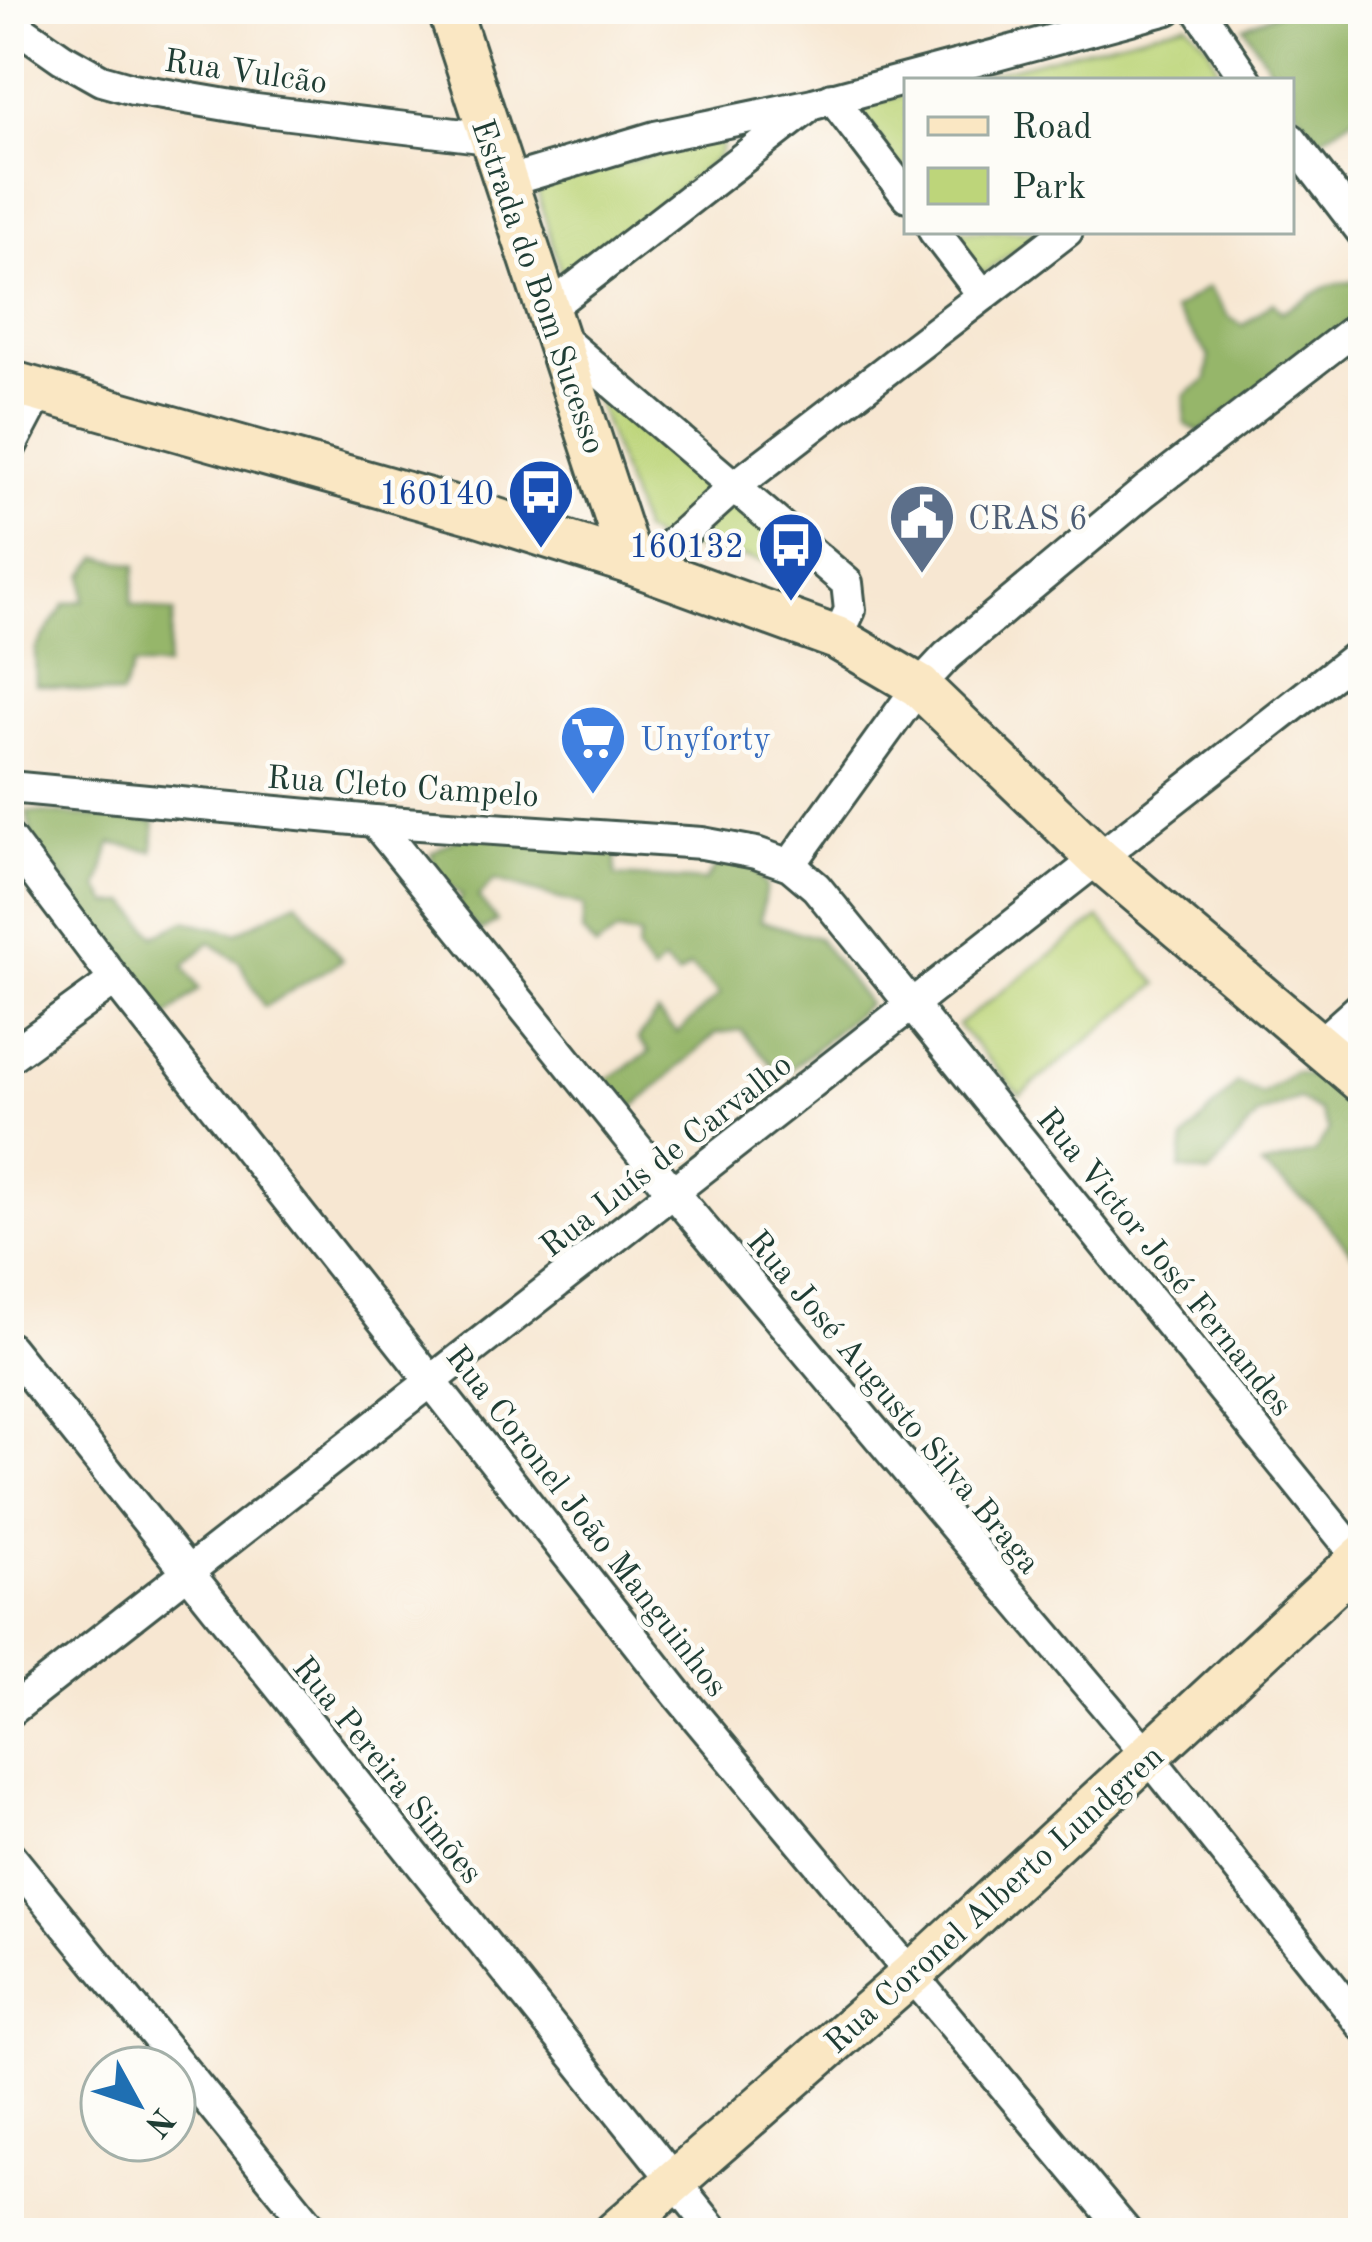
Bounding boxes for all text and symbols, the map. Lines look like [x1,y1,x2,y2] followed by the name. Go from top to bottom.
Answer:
[162,46,329,101] street label: Rua Vulcão
[904,78,1294,234] legend
[1012,111,1092,147] text: Road
[464,116,609,459] street label: Estrada do Bom Sucesso
[1012,171,1086,207] text: Park
[506,457,576,551] bus stop icon: 160140
[379,479,494,512] place label: 160140
[887,482,957,576] public building icon: CRAS 6
[968,504,1088,537] place label: CRAS 6
[756,510,826,604] bus stop icon: 160132
[629,532,744,565] place label: 160132
[558,703,628,797] supermarket icon: Unyforty
[640,725,771,758] place label: Unyforty
[266,763,540,814] street label: Rua Cleto Campelo
[535,1049,799,1265] street label: Rua Luís de Carvalho
[1029,1103,1297,1423] street label: Rua Victor José Fernandes
[739,1225,1045,1581] street label: Rua José Augusto Silva Braga
[438,1341,732,1704] street label: Rua Coronel João Manguinhos
[285,1652,487,1891] street label: Rua Pereira Simões
[820,1740,1171,2061] street label: Rua Coronel Alberto Lundgren
[78,2044,198,2164] north arrow
[138,2101,179,2141] text: N

